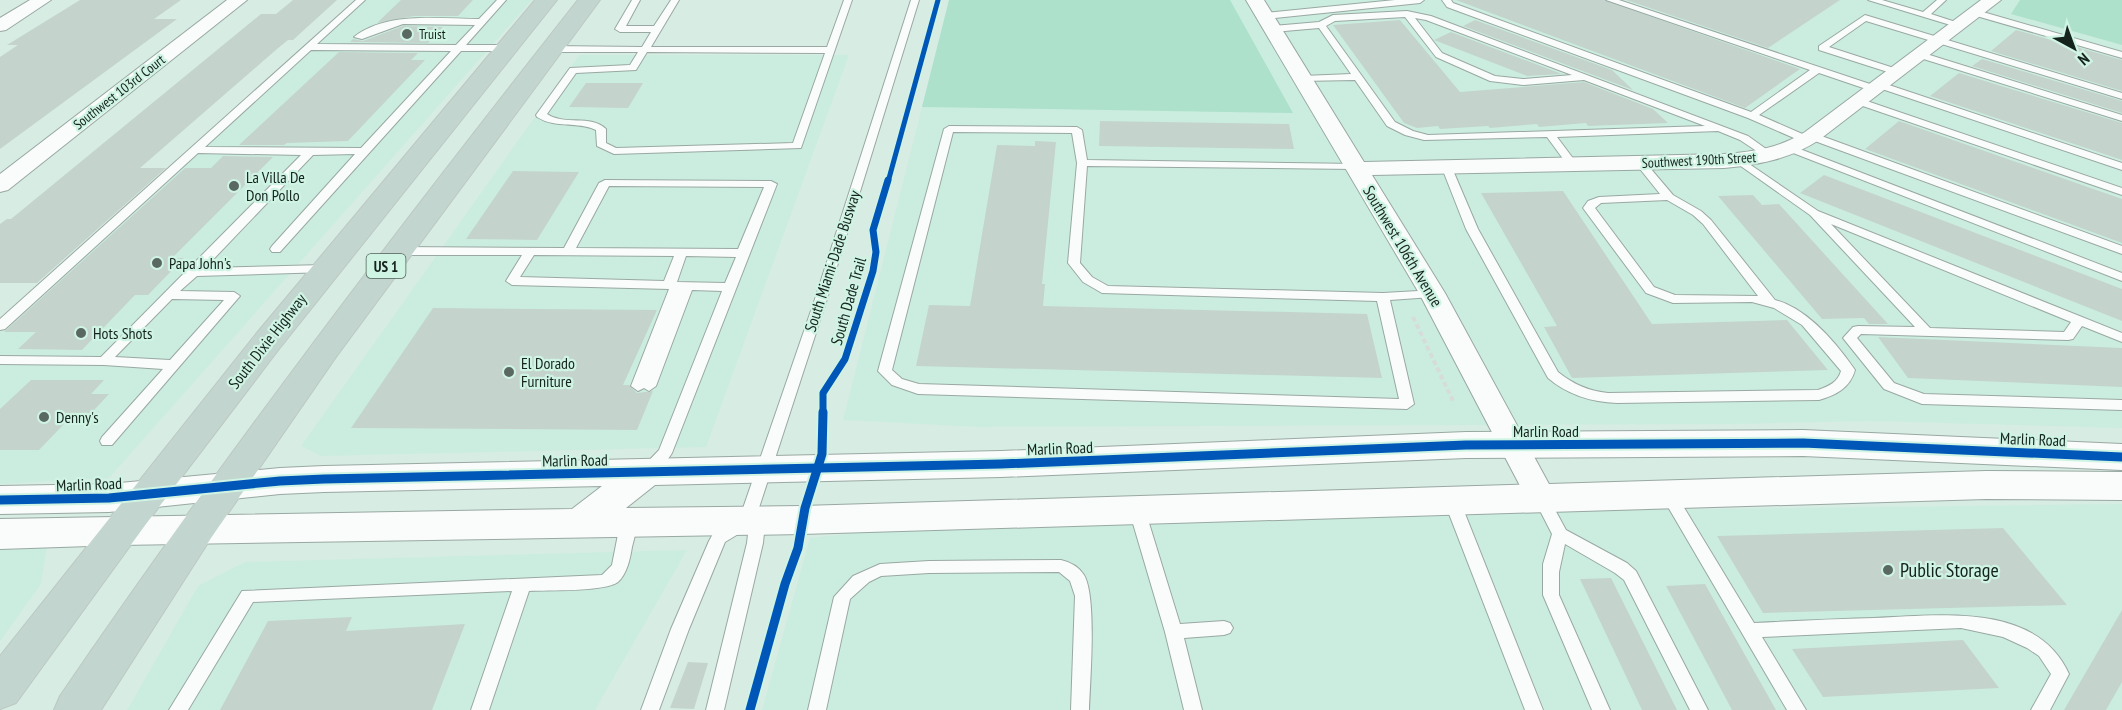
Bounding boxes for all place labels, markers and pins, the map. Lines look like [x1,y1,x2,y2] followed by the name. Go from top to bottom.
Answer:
[419,25,446,43] place label: Truist
[400,27,414,41] marker: Truist
[246,167,305,205] place label: La Villa De Don Pollo
[227,179,241,193] marker: La Villa De Don Pollo
[169,253,231,273] place label: Papa John's
[150,256,164,270] marker: Papa John's
[93,323,152,343] place label: Hots Shots
[74,326,88,340] marker: Hots Shots
[521,353,575,391] place label: El Dorado Furniture
[502,365,516,379] marker: El Dorado Furniture
[56,407,99,427] place label: Denny's
[37,410,51,424] marker: Denny's
[1900,557,1999,583] place label: Public Storage
[1881,563,1895,577] marker: Public Storage

